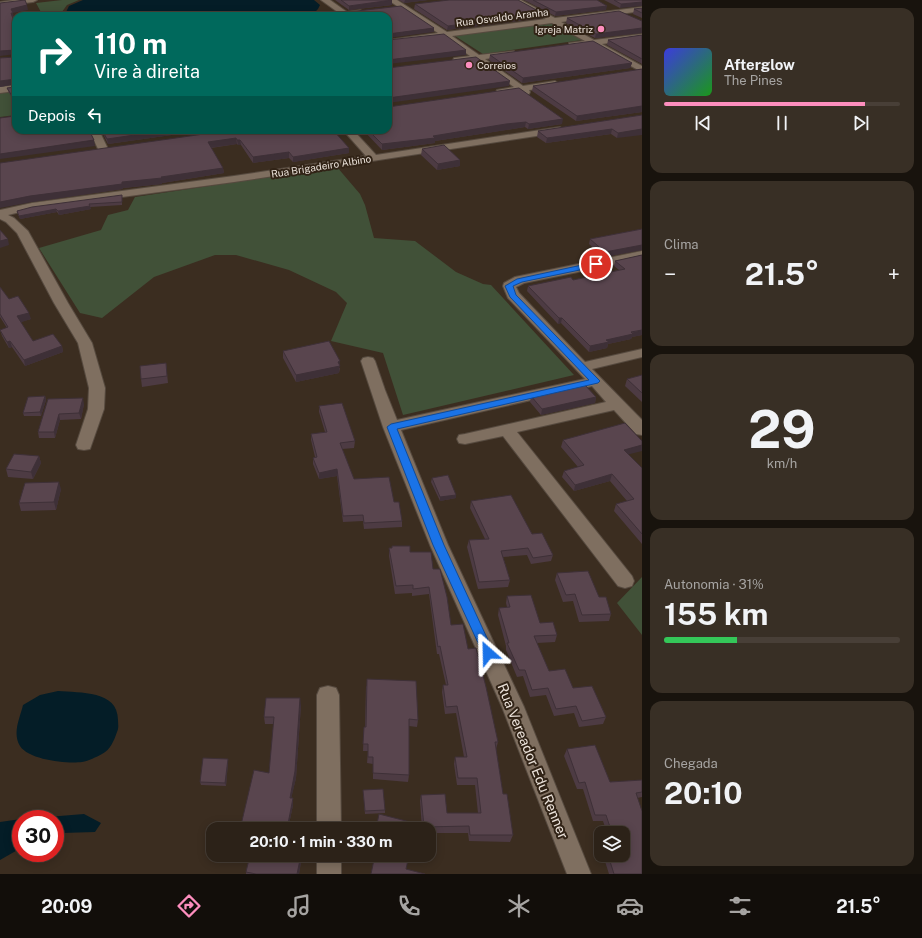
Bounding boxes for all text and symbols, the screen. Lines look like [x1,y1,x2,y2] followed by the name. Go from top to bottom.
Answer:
[455,5,549,29] street label: Rua Osvaldo Aranha
[535,23,593,35] place label: Igreja Matriz
[596,24,606,34] marker: Igreja Matriz
[94,27,167,60] text: 110 m
[28,28,80,80] icon: right
[724,56,795,73] text: Afterglow
[477,59,516,71] place label: Correios
[464,60,474,70] marker: Correios
[94,61,200,82] text: Vire à direita
[724,73,783,88] text: The Pines
[84,104,106,126] icon: left
[28,107,76,124] text: Depois
[692,112,714,134] icon: previous
[771,112,793,134] icon: pause
[850,112,872,134] icon: next
[270,152,372,180] street label: Rua Brigadeiro Albino
[664,237,699,252] text: Clima
[579,247,613,281] pin
[585,253,607,275] icon: arrive
[745,256,819,292] text: 21.5°
[664,261,676,287] text: −
[888,261,900,287] text: +
[748,399,816,460] text: 29
[767,456,797,471] text: km/h
[664,577,764,592] text: Autonomia · 31%
[664,596,768,632] text: 155 km
[467,632,509,674] position arrow
[494,681,572,841] street label: Rua Vereador Edu Renner
[664,756,718,771] text: Chegada
[664,775,743,811] text: 20:10
[12,810,64,862] speed limit sign: 30
[594,826,630,862] map controls
[594,826,630,862] button: layers
[249,833,393,850] text: 20:10 · 1 min · 330 m
[175,892,203,920] icon: directions
[285,892,313,920] icon: music
[395,892,423,920] icon: phone
[505,892,533,920] icon: climate
[616,892,644,920] icon: car
[726,892,754,920] icon: filters
[41,896,92,917] text: 20:09
[836,896,881,917] text: 21.5°

